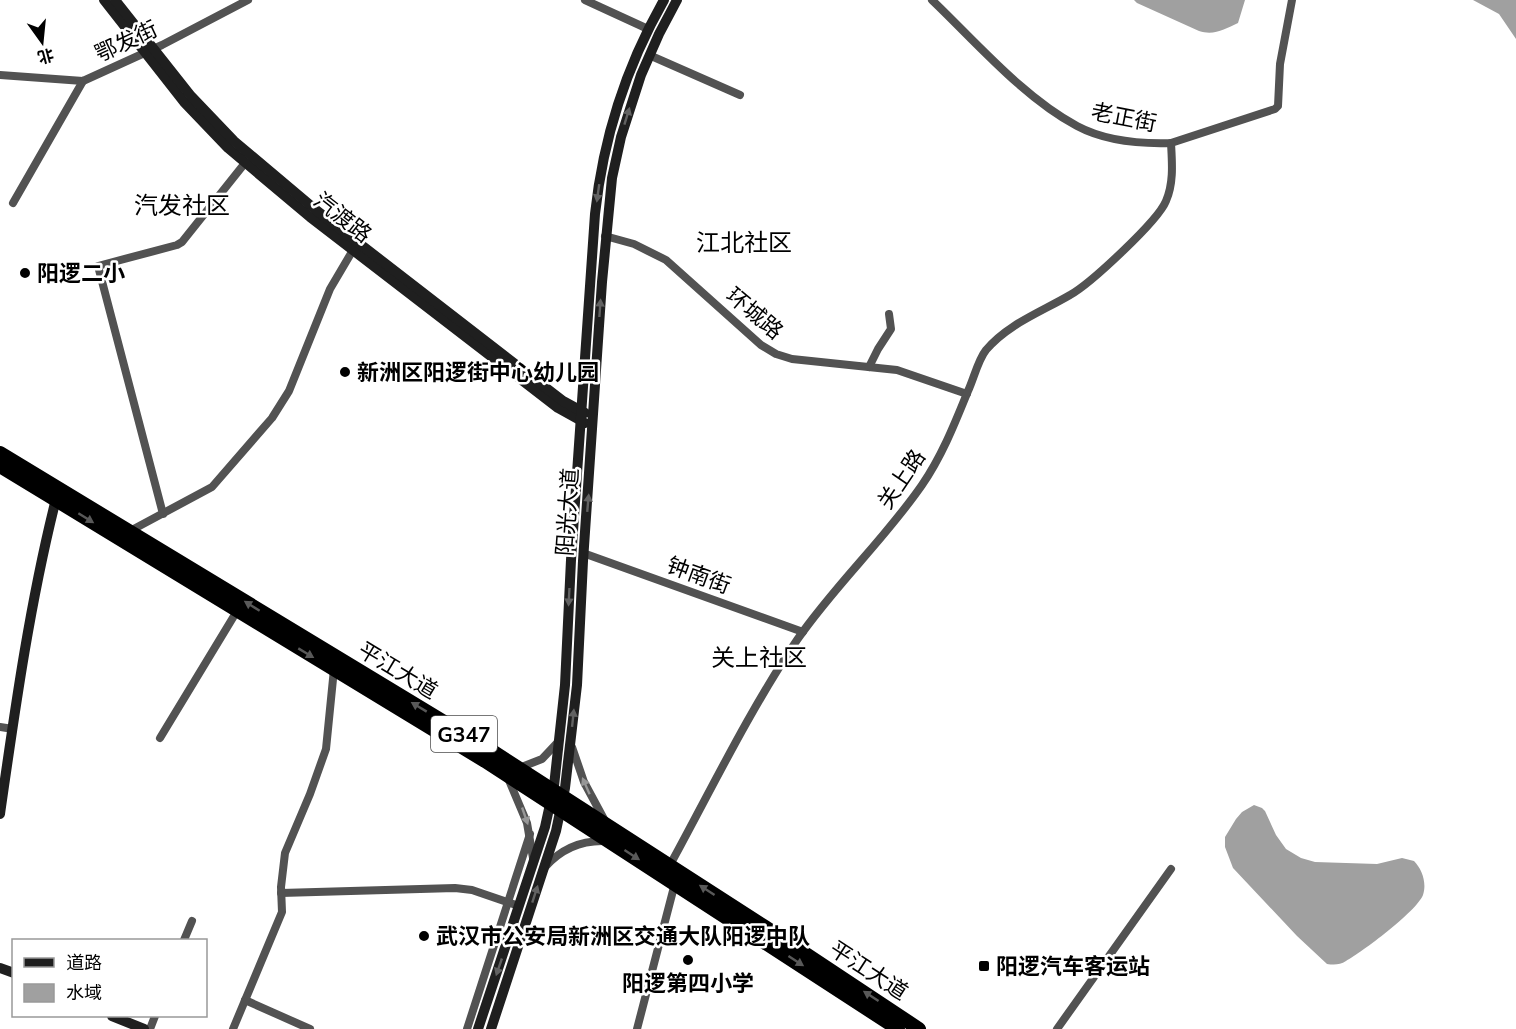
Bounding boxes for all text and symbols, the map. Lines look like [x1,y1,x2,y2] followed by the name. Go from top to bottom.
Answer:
[12,12,72,72] north arrow
[90,14,162,68] street label: 鄂发街
[36,45,56,68] text: 北
[1089,97,1159,137] street label: 老正街
[623,107,632,125] one-way arrow
[593,184,602,203] one-way arrow
[308,186,378,248] street label: 汽渡路
[134,190,230,220] district label: 汽发社区
[696,227,792,257] district label: 江北社区
[37,259,125,287] place label: 阳逻二小
[18,266,32,280] marker: 阳逻二小
[721,281,789,345] street label: 环城路
[596,299,605,318] one-way arrow
[357,358,599,386] place label: 新洲区阳逻街中心幼儿园
[338,365,352,379] marker: 新洲区阳逻街中心幼儿园
[871,444,931,514] street label: 关上路
[550,467,584,557] street label: 阳光大道
[583,493,593,512] one-way arrow
[78,512,94,523] one-way arrow
[663,551,735,599] street label: 钟南街
[565,588,574,607] one-way arrow
[244,600,260,611] one-way arrow
[353,635,443,705] street label: 平江大道
[711,642,807,672] district label: 关上社区
[298,647,314,658] one-way arrow
[411,701,427,712] one-way arrow
[568,709,578,728] one-way arrow
[431,716,497,752] road number: G347
[581,777,590,795] one-way arrow
[520,807,530,825] one-way arrow
[624,850,641,861] one-way arrow
[699,884,716,895] one-way arrow
[531,885,540,903] one-way arrow
[436,922,810,950] place label: 武汉市公安局新洲区交通大队阳逻中队
[417,929,431,943] marker: 武汉市公安局新洲区交通大队阳逻中队
[824,934,914,1006] street label: 平江大道
[12,939,207,1017] legend
[66,951,102,974] text: 道路
[996,952,1150,980] place label: 阳逻汽车客运站
[681,953,695,967] marker: 阳逻第四小学
[788,956,804,967] one-way arrow
[494,958,504,976] one-way arrow
[977,959,991,973] marker: 阳逻汽车客运站
[622,969,754,997] place label: 阳逻第四小学
[66,981,102,1004] text: 水域
[862,991,879,1002] one-way arrow

